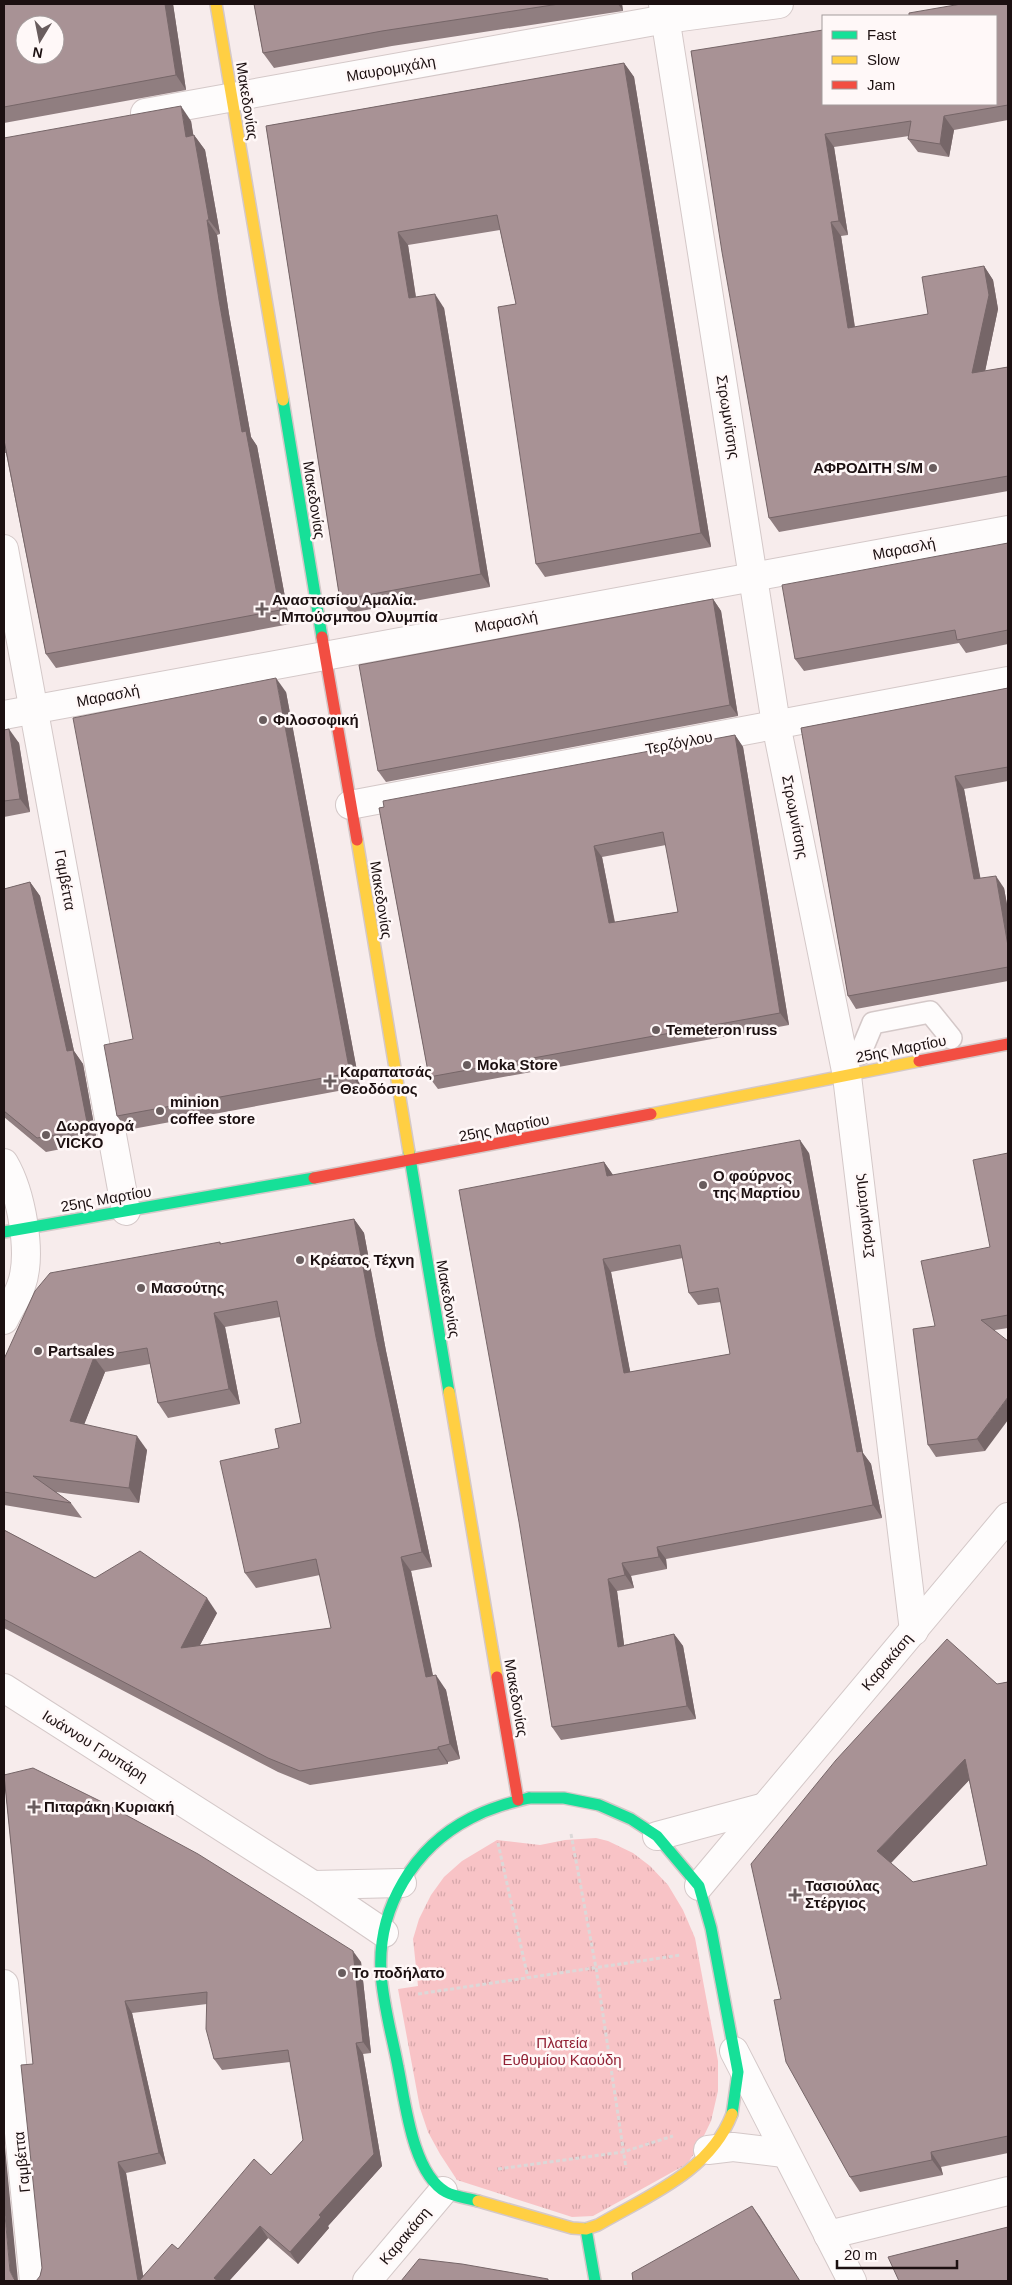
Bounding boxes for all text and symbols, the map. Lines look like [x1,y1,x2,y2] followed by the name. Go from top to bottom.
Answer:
[15,15,65,65] north arrow
[822,15,997,105] legend
[867,26,897,43] text: Fast
[31,44,44,62] text: N
[867,51,900,68] text: Slow
[345,52,437,85] street label: Μαυρομιχάλη
[233,61,262,141] street label: Μακεδονίας
[867,76,895,93] text: Jam
[713,374,744,460] street label: Στρωμνίτσης
[813,459,923,476] place label: ΑΦΡΟΔΙΤΗ S/M
[300,460,329,540] street label: Μακεδονίας
[927,462,939,474] marker: ΑΦΡΟΔΙΤΗ S/M
[871,534,937,563] street label: Μαρασλή
[272,591,439,625] place label: Αναστασίου Αμαλία. - Μπούσμπου Ολυμπία
[256,603,268,615] marker: Αναστασίου Αμαλία. - Μπούσμπου Ολυμπία
[473,608,539,635] street label: Μαρασλή
[75,681,141,710] street label: Μαρασλή
[273,711,359,728] place label: Φιλοσοφική
[257,714,269,726] marker: Φιλοσοφική
[644,728,714,757] street label: Τερζόγλου
[779,774,812,860] street label: Στρωμνίτσης
[52,848,79,912] street label: Γαμβέττα
[367,860,396,940] street label: Μακεδονίας
[666,1021,777,1038] place label: Temeteron russ
[650,1024,662,1036] marker: Temeteron russ
[854,1031,948,1066] street label: 25ης Μαρτίου
[477,1056,558,1073] place label: Moka Store
[461,1059,473,1071] marker: Moka Store
[340,1063,432,1097] place label: Καραπατσάς Θεοδόσιος
[324,1075,336,1087] marker: Καραπατσάς Θεοδόσιος
[170,1093,255,1127] place label: minion coffee store
[154,1105,166,1117] marker: minion coffee store
[457,1110,551,1145] street label: 25ης Μαρτίου
[56,1117,135,1151] place label: Δωραγορά VICKO
[40,1129,52,1141] marker: Δωραγορά VICKO
[713,1167,800,1201] place label: Ο φούρνος της Μαρτίου
[850,1173,877,1259] street label: Στρωμνίτσης
[697,1179,709,1191] marker: Ο φούρνος της Μαρτίου
[59,1182,153,1215] street label: 25ης Μαρτίου
[310,1251,414,1268] place label: Κρέατος Τέχνη
[294,1254,306,1266] marker: Κρέατος Τέχνη
[433,1259,464,1339] street label: Μακεδονίας
[151,1279,225,1296] place label: Μασούτης
[135,1282,147,1294] marker: Μασούτης
[48,1342,115,1359] place label: Partsales
[32,1345,44,1357] marker: Partsales
[858,1630,915,1694] street label: Καρακάση
[501,1658,532,1738] street label: Μακεδονίας
[39,1706,151,1785] street label: Ιωάννου Γρυπάρη
[44,1798,174,1815] place label: Πιταράκη Κυριακή
[28,1801,40,1813] marker: Πιταράκη Κυριακή
[805,1877,880,1911] place label: Τασιούλας Στέργιος
[789,1889,801,1901] marker: Τασιούλας Στέργιος
[352,1964,445,1981] place label: Το ποδήλατο
[336,1967,348,1979] marker: Το ποδήλατο
[502,2034,622,2068] park label: Πλατεία Ευθυμίου Καούδη
[10,2130,33,2193] street label: Γαμβέττα
[376,2204,433,2268] street label: Καρακάση
[837,2238,957,2270] scale bar
[844,2246,877,2263] text: 20 m

